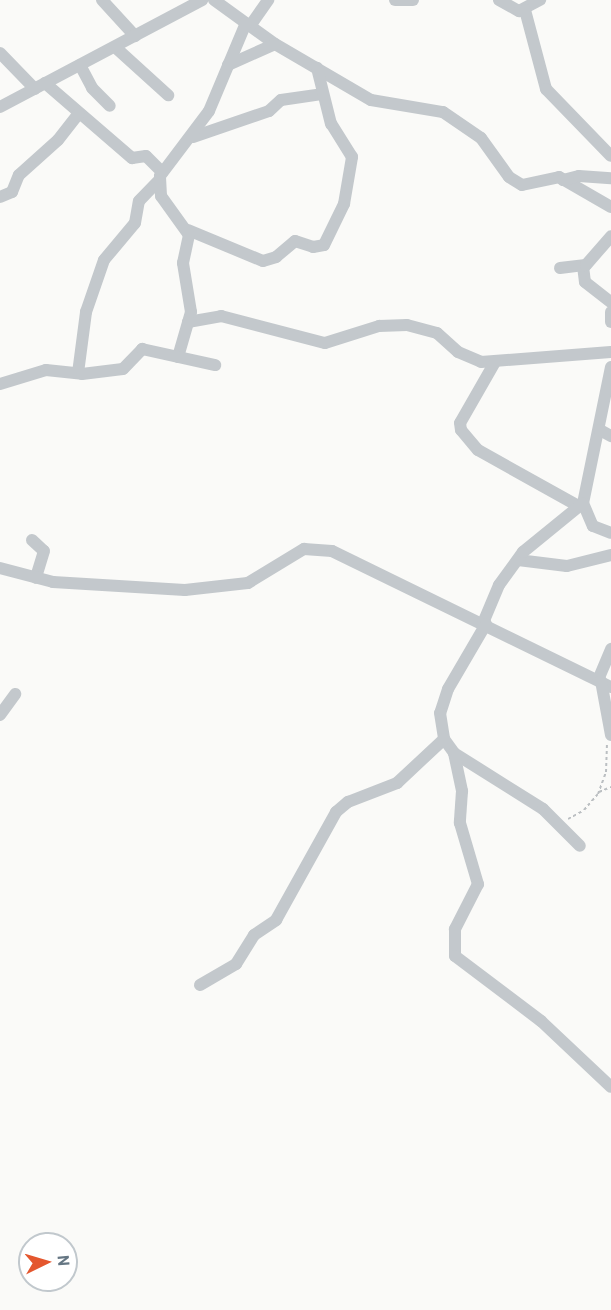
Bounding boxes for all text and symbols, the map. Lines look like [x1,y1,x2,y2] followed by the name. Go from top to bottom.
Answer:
[18,1232,78,1292] north arrow
[55,1254,74,1267] text: N

